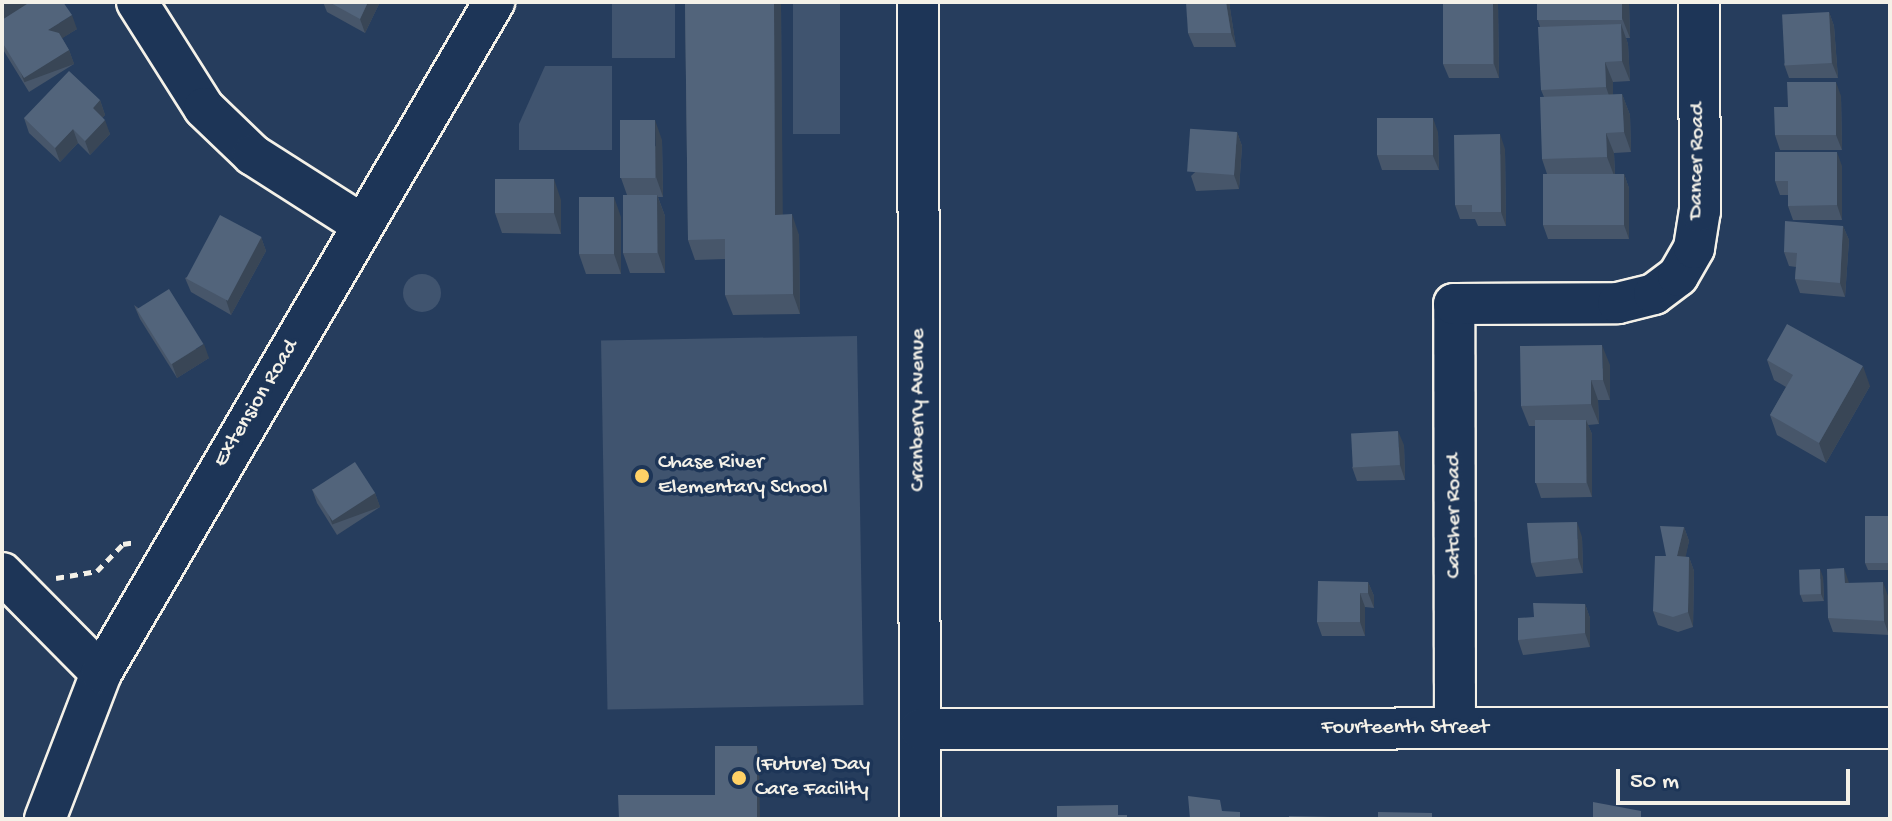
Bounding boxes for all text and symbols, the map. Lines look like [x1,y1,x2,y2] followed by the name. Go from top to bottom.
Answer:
[1684,102,1712,220] street label: Dancer Road
[906,328,932,492] street label: Cranberry Avenue
[209,335,305,473] street label: Extension Road
[658,450,828,502] place label: Chase River Elementary School
[1442,454,1468,578] street label: Catcher Road
[633,467,651,485] marker: Chase River Elementary School
[1321,716,1489,742] street label: Fourteenth Street
[755,752,870,804] place label: (Future) Day Care Facility
[1620,753,1854,803] scale bar
[1630,768,1679,797] text: 50 m
[730,769,748,787] marker: (Future) Day Care Facility

